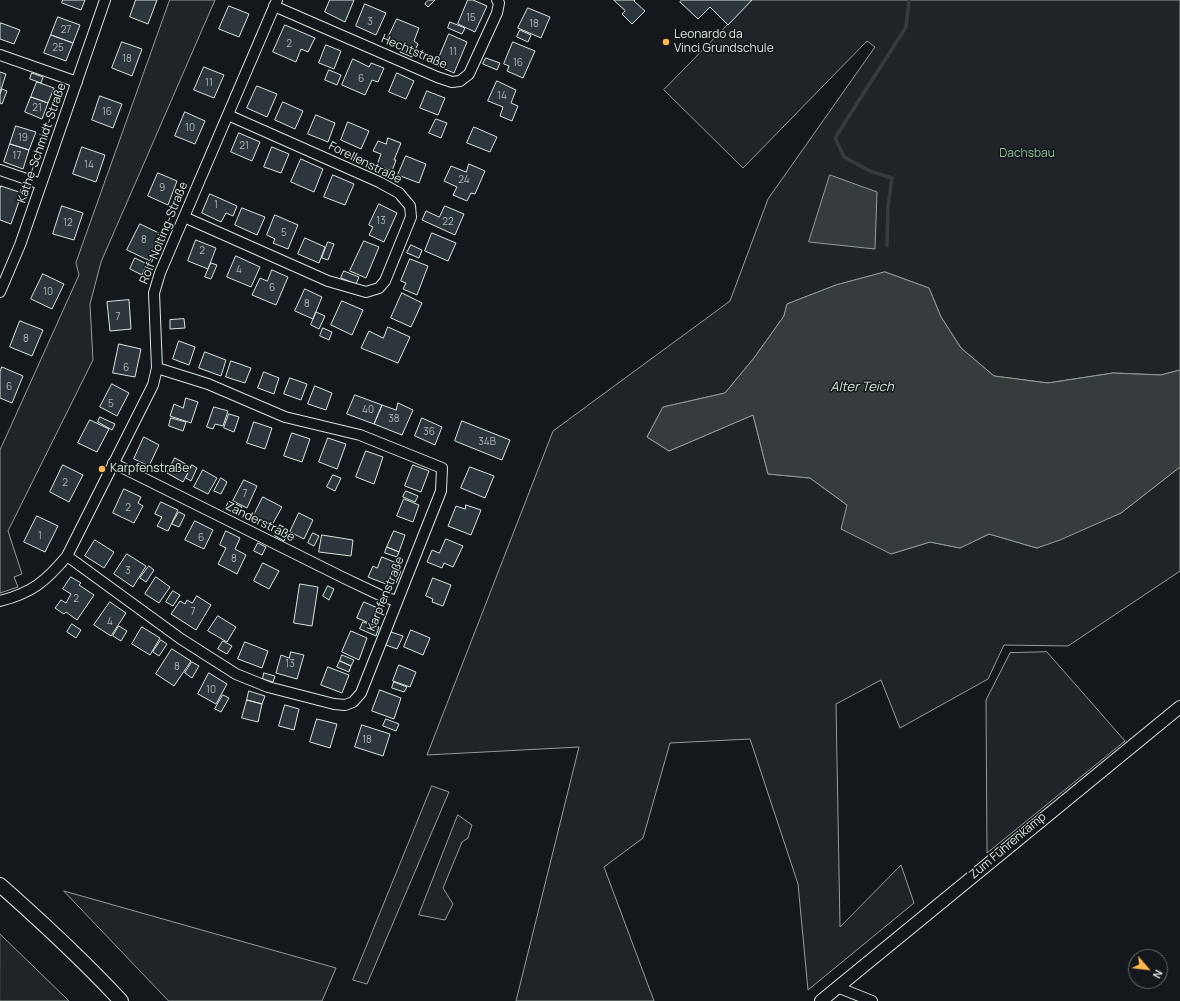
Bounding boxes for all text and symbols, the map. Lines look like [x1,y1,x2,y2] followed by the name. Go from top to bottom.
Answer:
[466,12,476,24] house number: 15
[367,16,373,28] house number: 3
[529,18,539,30] house number: 18
[61,24,71,36] house number: 27
[674,28,774,56] place label: Leonardo da Vinci Grundschule
[379,32,449,72] street label: Hechtstraße
[661,37,671,47] marker: Leonardo da Vinci Grundschule
[286,38,292,50] house number: 2
[52,42,64,54] house number: 25
[449,46,457,58] house number: 11
[122,53,132,65] house number: 18
[513,57,523,69] house number: 16
[358,73,364,85] house number: 6
[205,77,213,89] house number: 11
[15,81,69,205] street label: Käthe-Schmidt-Straße
[497,90,507,102] house number: 14
[32,102,42,114] house number: 21
[102,106,112,118] house number: 16
[185,122,195,134] house number: 10
[18,132,28,144] house number: 19
[326,139,404,187] street label: Forellenstraße
[239,140,249,152] house number: 21
[999,147,1055,161] park label: Dachsbau
[13,150,21,162] house number: 17
[84,159,94,171] house number: 14
[458,174,470,186] house number: 24
[137,180,191,286] street label: Rolf-Nolting-Straße
[159,182,165,194] house number: 9
[214,199,218,211] house number: 1
[376,215,386,227] house number: 13
[442,216,454,228] house number: 22
[63,217,73,229] house number: 12
[281,227,287,239] house number: 5
[141,234,147,246] house number: 8
[199,245,205,257] house number: 2
[236,264,242,276] house number: 4
[269,282,275,294] house number: 6
[43,286,53,298] house number: 10
[304,298,310,310] house number: 8
[115,311,121,323] house number: 7
[23,333,29,345] house number: 8
[123,362,129,374] house number: 6
[830,379,894,395] water label: Alter Teich
[6,381,12,393] house number: 6
[108,398,114,410] house number: 5
[362,404,374,416] house number: 40
[388,413,400,425] house number: 38
[423,426,435,438] house number: 36
[478,436,496,448] house number: 34B
[110,462,189,476] place label: Karpfenstraße
[97,464,107,474] marker: Karpfenstraße
[62,477,68,489] house number: 2
[242,488,248,500] house number: 7
[223,499,297,545] street label: Zanderstraße
[125,502,131,514] house number: 2
[38,530,42,542] house number: 1
[198,532,204,544] house number: 6
[231,553,237,565] house number: 8
[364,555,408,633] street label: Karpfenstraße
[125,565,131,577] house number: 3
[73,593,79,605] house number: 2
[190,606,196,618] house number: 7
[107,616,113,628] house number: 4
[285,658,295,670] house number: 13
[174,661,180,673] house number: 8
[206,684,216,696] house number: 10
[362,734,372,746] house number: 18
[967,810,1049,882] street label: Zum Fuhrenkamp
[1128,949,1168,989] north arrow
[1150,967,1167,981] text: N

